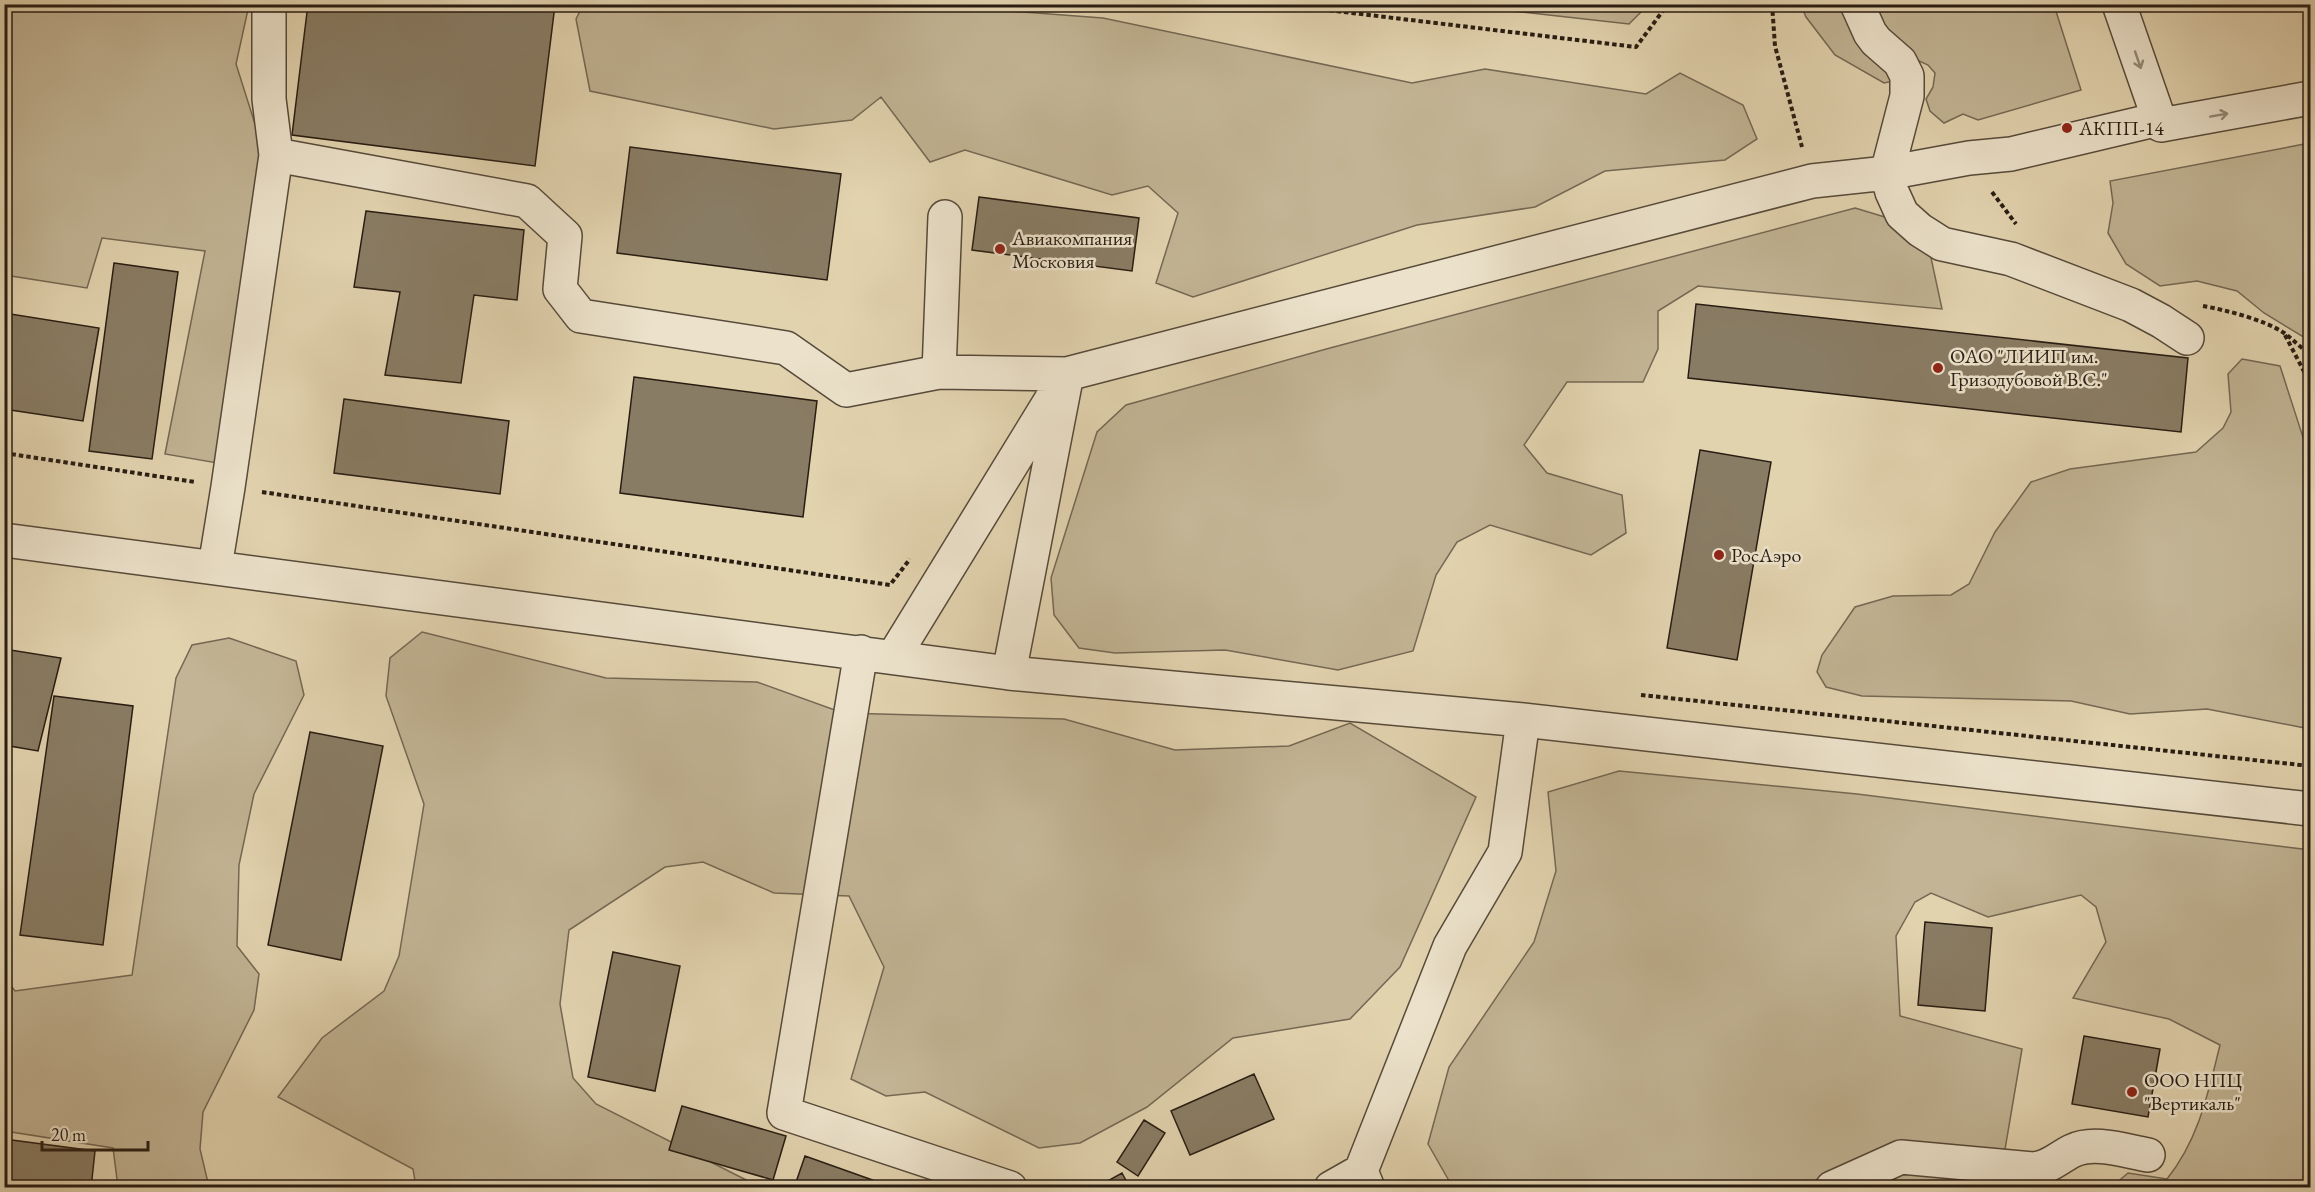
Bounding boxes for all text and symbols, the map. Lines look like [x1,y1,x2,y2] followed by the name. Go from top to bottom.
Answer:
[2134,50,2145,69] one-way arrow
[2208,109,2228,120] one-way arrow
[2078,115,2164,141] place label: АКПП-14
[2060,121,2074,135] marker: АКПП-14
[1011,225,1132,274] place label: Авиакомпания Московия
[993,242,1007,256] marker: Авиакомпания Московия
[1950,343,2108,392] place label: ОАО "ЛИИП им. Гризодубовой В.С."
[1931,361,1945,375] marker: ОАО "ЛИИП им. Гризодубовой В.С."
[1731,542,1801,568] place label: РосАэро
[1712,548,1726,562] marker: РосАэро
[2144,1067,2243,1116] place label: ООО НПЦ "Вертикаль"
[2125,1085,2139,1099] marker: ООО НПЦ "Вертикаль"
[42,1114,148,1152] scale bar
[51,1123,86,1146] text: 20 m

